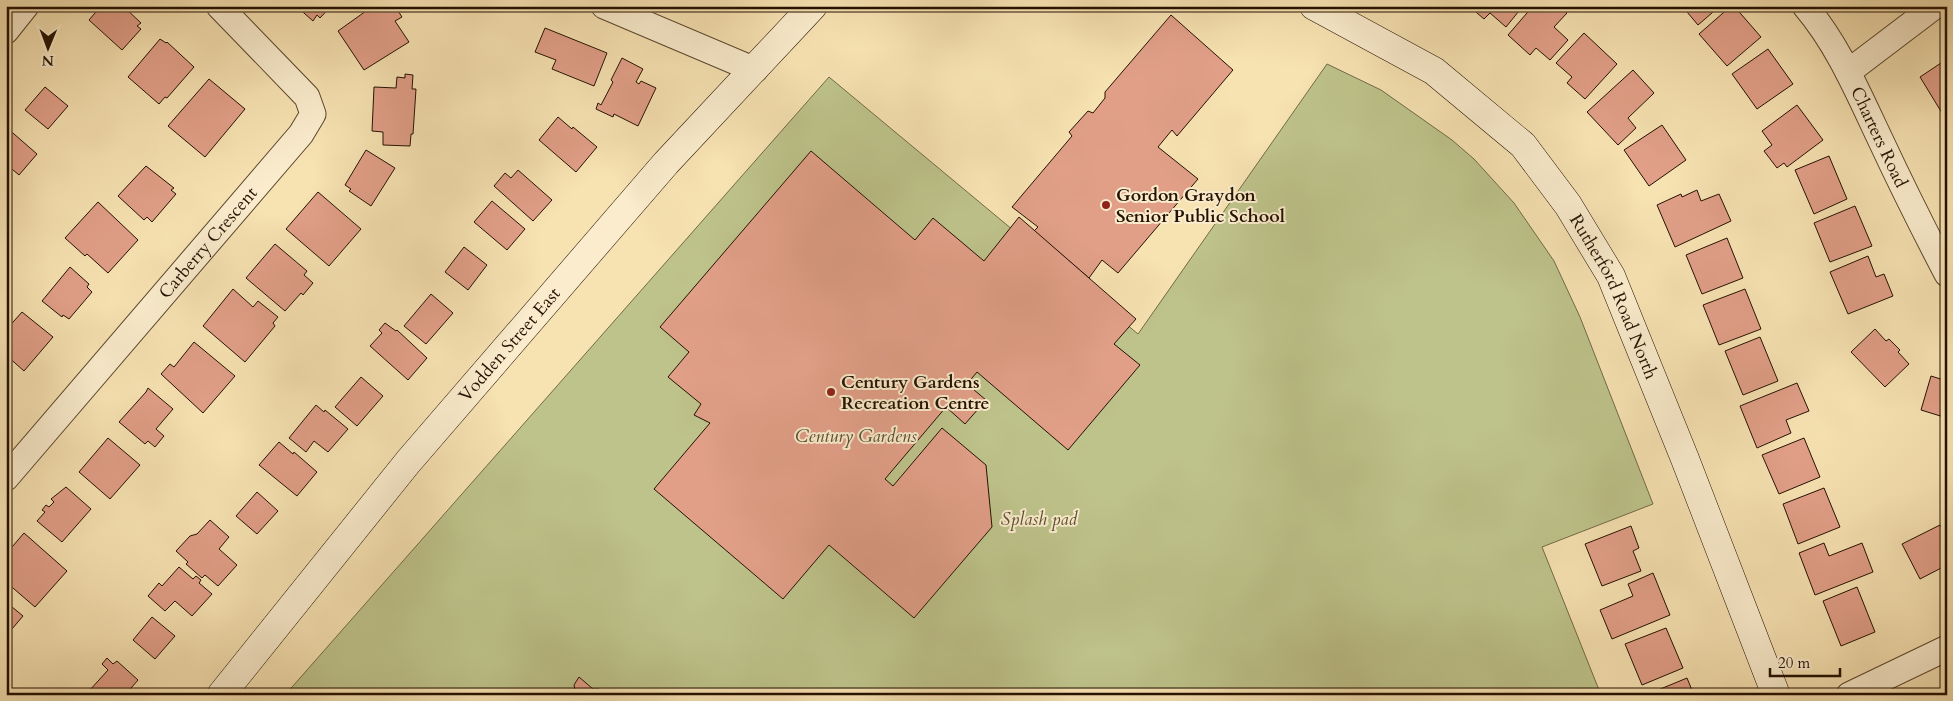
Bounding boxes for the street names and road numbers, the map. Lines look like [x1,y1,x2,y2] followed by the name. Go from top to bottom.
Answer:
[1845,82,1914,192] street label: Charters Road
[153,181,263,304] street label: Carberry Crescent
[1564,209,1664,383] street label: Rutherford Road North
[453,281,566,407] street label: Vodden Street East

